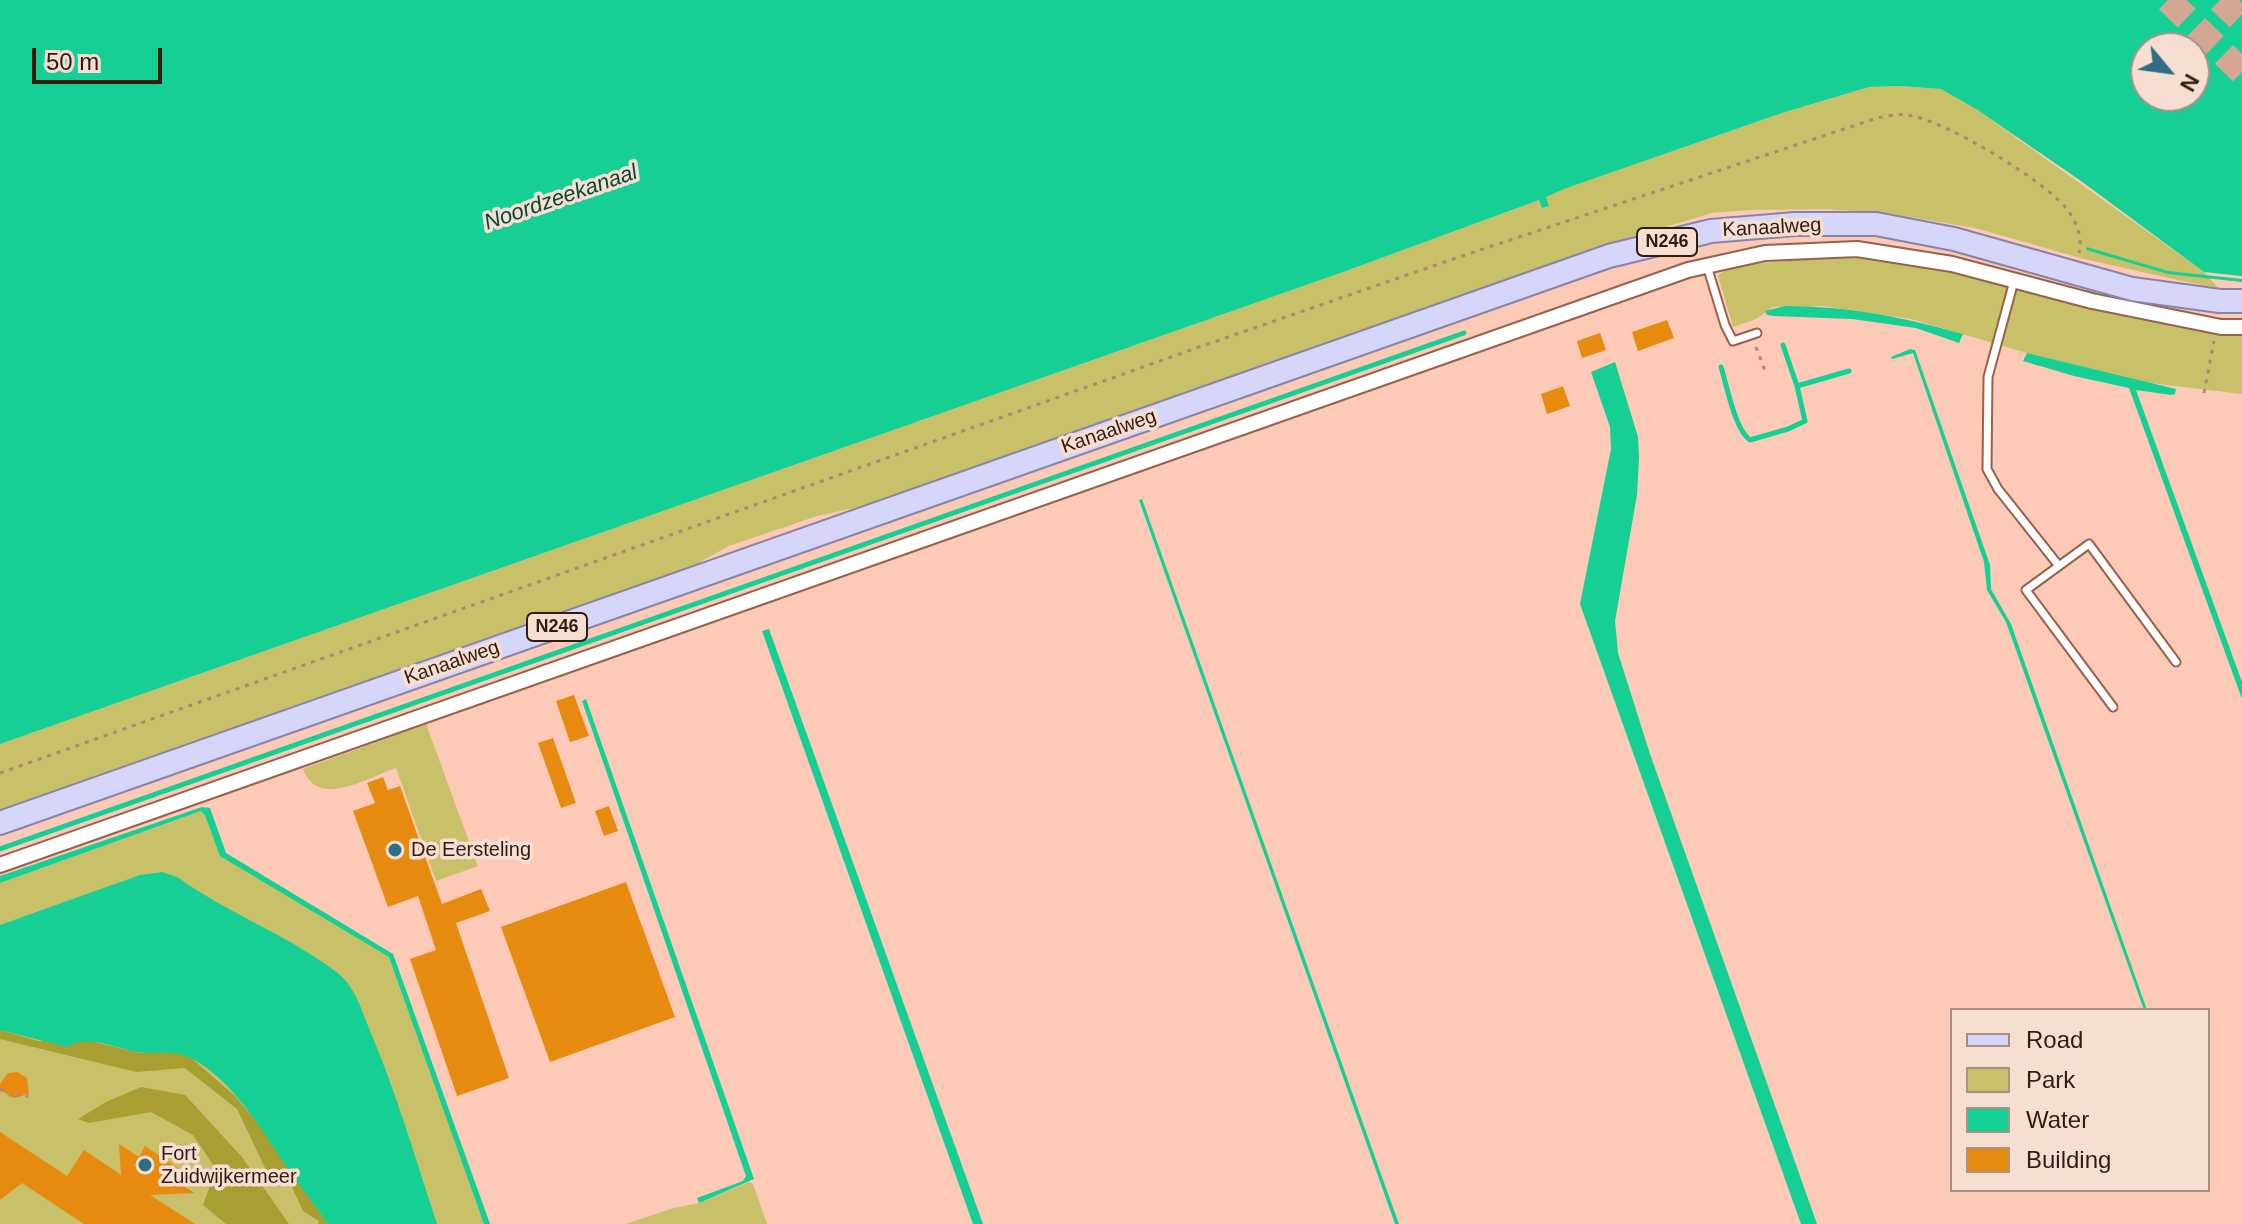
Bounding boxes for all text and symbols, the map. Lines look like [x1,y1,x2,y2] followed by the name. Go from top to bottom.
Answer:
[36,32,166,82] scale bar
[2130,32,2210,112] north arrow
[46,48,99,75] text: 50 m
[2175,70,2204,96] text: N
[481,159,641,237] water label: Noordzeekanaal
[1722,213,1822,243] street label: Kanaalweg
[1637,228,1697,256] road number: N246
[1058,405,1160,459] street label: Kanaalweg
[527,613,587,641] road number: N246
[401,636,503,690] street label: Kanaalweg
[411,838,531,862] place label: De Eersteling
[386,841,404,859] marker: De Eersteling
[1950,1008,2210,1192] legend
[2026,1026,2083,1053] text: Road
[2026,1066,2075,1093] text: Park
[2026,1106,2089,1133] text: Water
[161,1142,297,1189] place label: Fort Zuidwijkermeer
[2026,1146,2111,1173] text: Building
[136,1156,154,1174] marker: Fort Zuidwijkermeer

